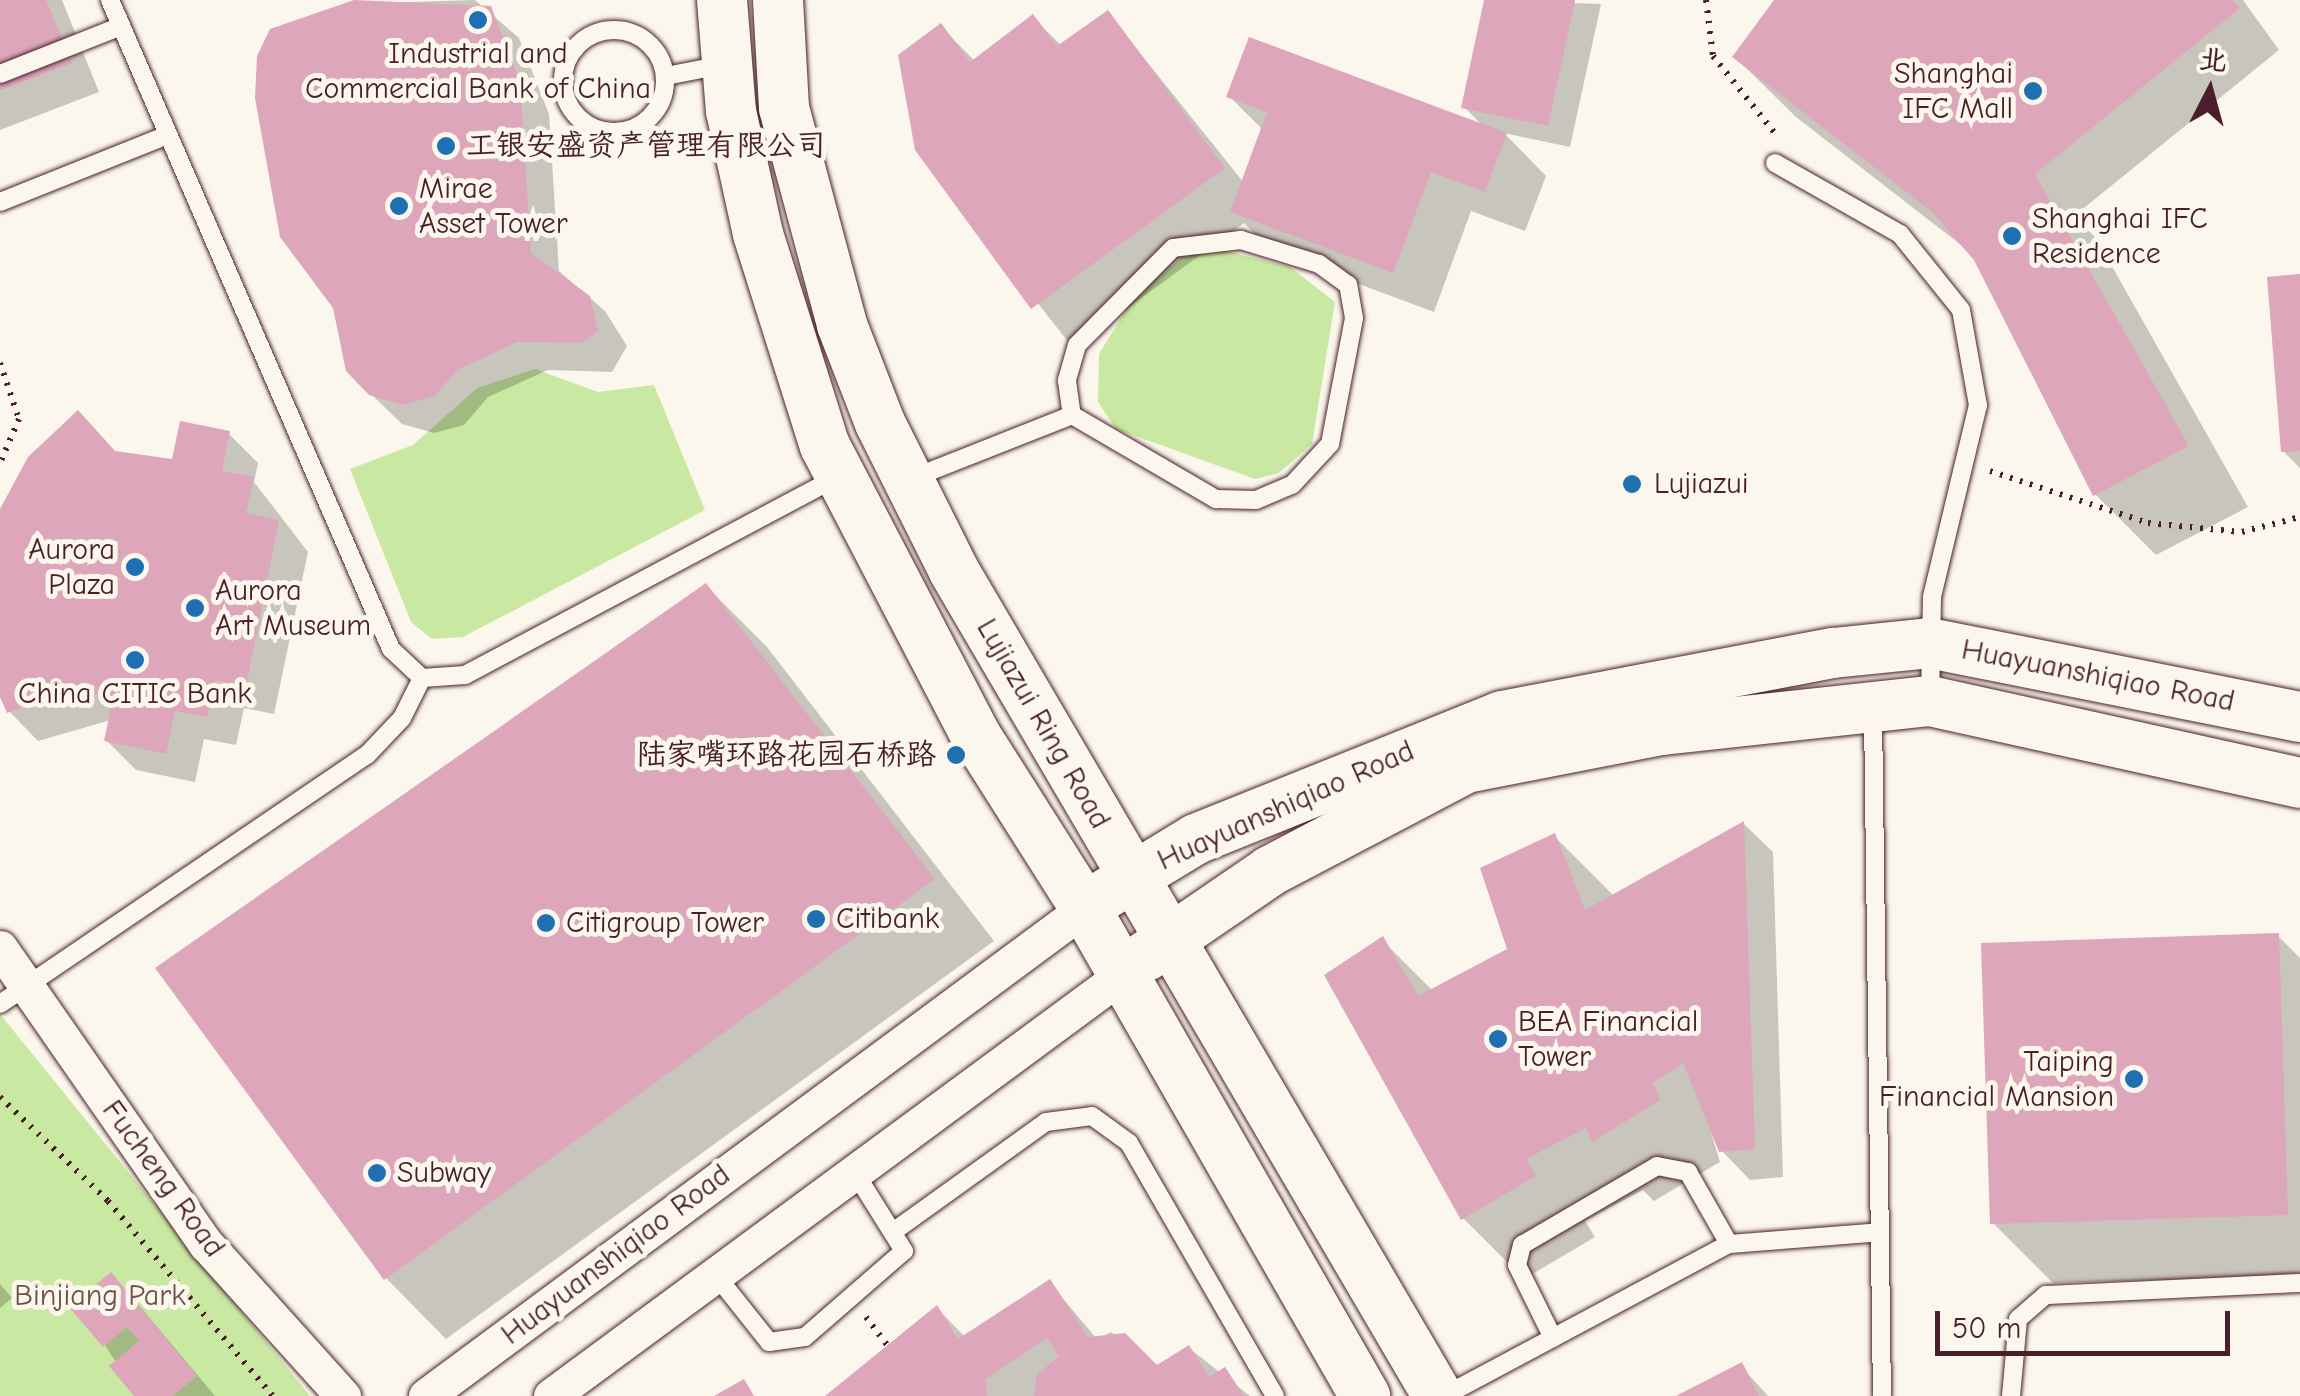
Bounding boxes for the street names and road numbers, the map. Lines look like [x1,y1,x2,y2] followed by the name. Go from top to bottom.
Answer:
[968,613,1118,835] street label: Lujiazui Ring Road
[1958,632,2238,720] street label: Huayuanshiqiao Road
[1152,733,1420,879] street label: Huayuanshiqiao Road
[94,1093,232,1265] street label: Fucheng Road
[494,1157,738,1353] street label: Huayuanshiqiao Road

